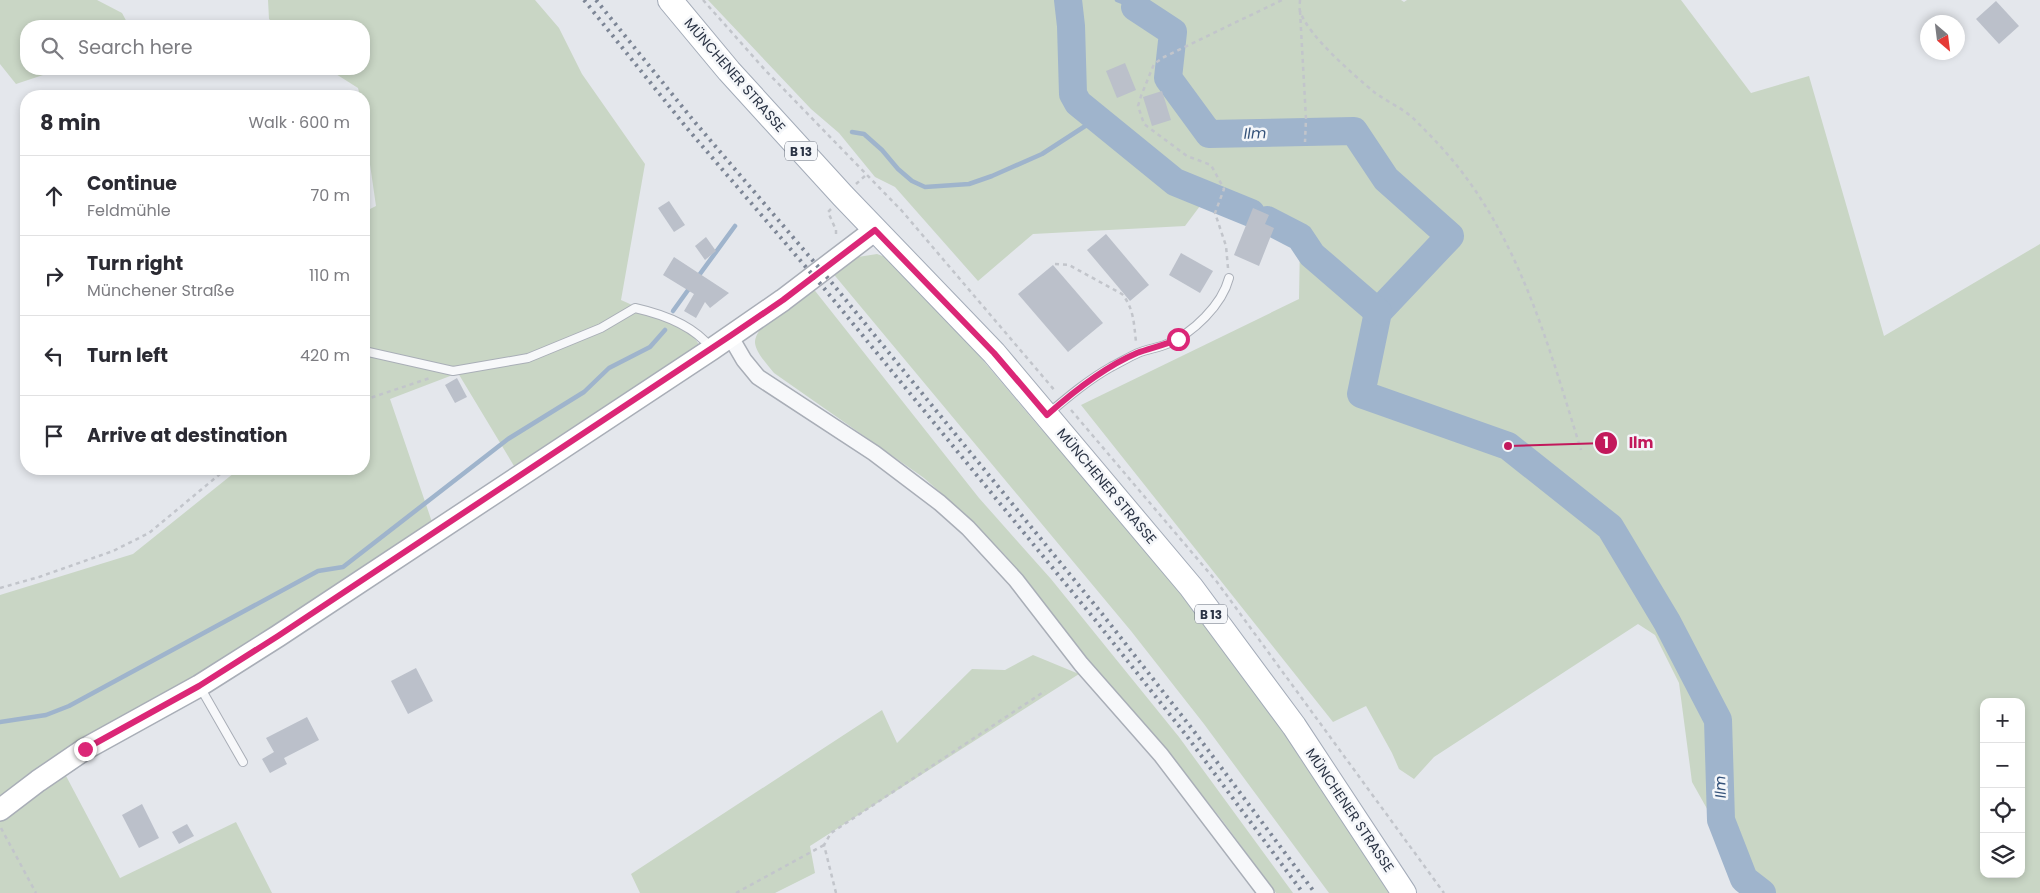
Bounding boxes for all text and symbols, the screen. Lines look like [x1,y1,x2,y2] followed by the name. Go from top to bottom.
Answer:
[680,13,790,137] street label: MÜNCHENER STRASSE
[1920,15,1965,60] north arrow
[20,20,370,75] search box
[38,34,66,62] icon: search
[78,34,192,61] text: Search here
[40,108,101,137] text: 8 min
[248,111,350,134] text: Walk · 600 m
[1243,122,1267,144] water label: Ilm
[785,142,817,160] road number: B 13
[87,170,177,197] text: Continue
[40,182,68,210] icon: ahead
[310,184,350,207] text: 70 m
[87,199,171,222] text: Feldmühle
[87,250,183,277] text: Turn right
[40,262,68,290] icon: right
[309,264,350,287] text: 110 m
[87,279,234,302] text: Münchener Straße
[1167,328,1190,351] route start
[40,342,68,370] icon: left
[87,342,168,369] text: Turn left
[300,344,350,367] text: 420 m
[40,422,68,450] icon: arrive
[87,422,288,449] text: Arrive at destination
[1053,424,1161,548] street label: MÜNCHENER STRASSE
[1593,428,1663,458] callout: Ilm
[1603,432,1609,453] text: 1
[1629,432,1653,453] text: Ilm
[1195,604,1227,624] road number: B 13
[1980,698,2025,878] map controls
[1980,698,2025,743] button: +
[74,738,97,761] route end
[1980,743,2025,788] button: −
[1301,744,1399,876] street label: MÜNCHENER STRASSE
[1709,775,1731,799] water label: Ilm
[1980,788,2025,833] button: locate
[1980,833,2025,878] button: layers

